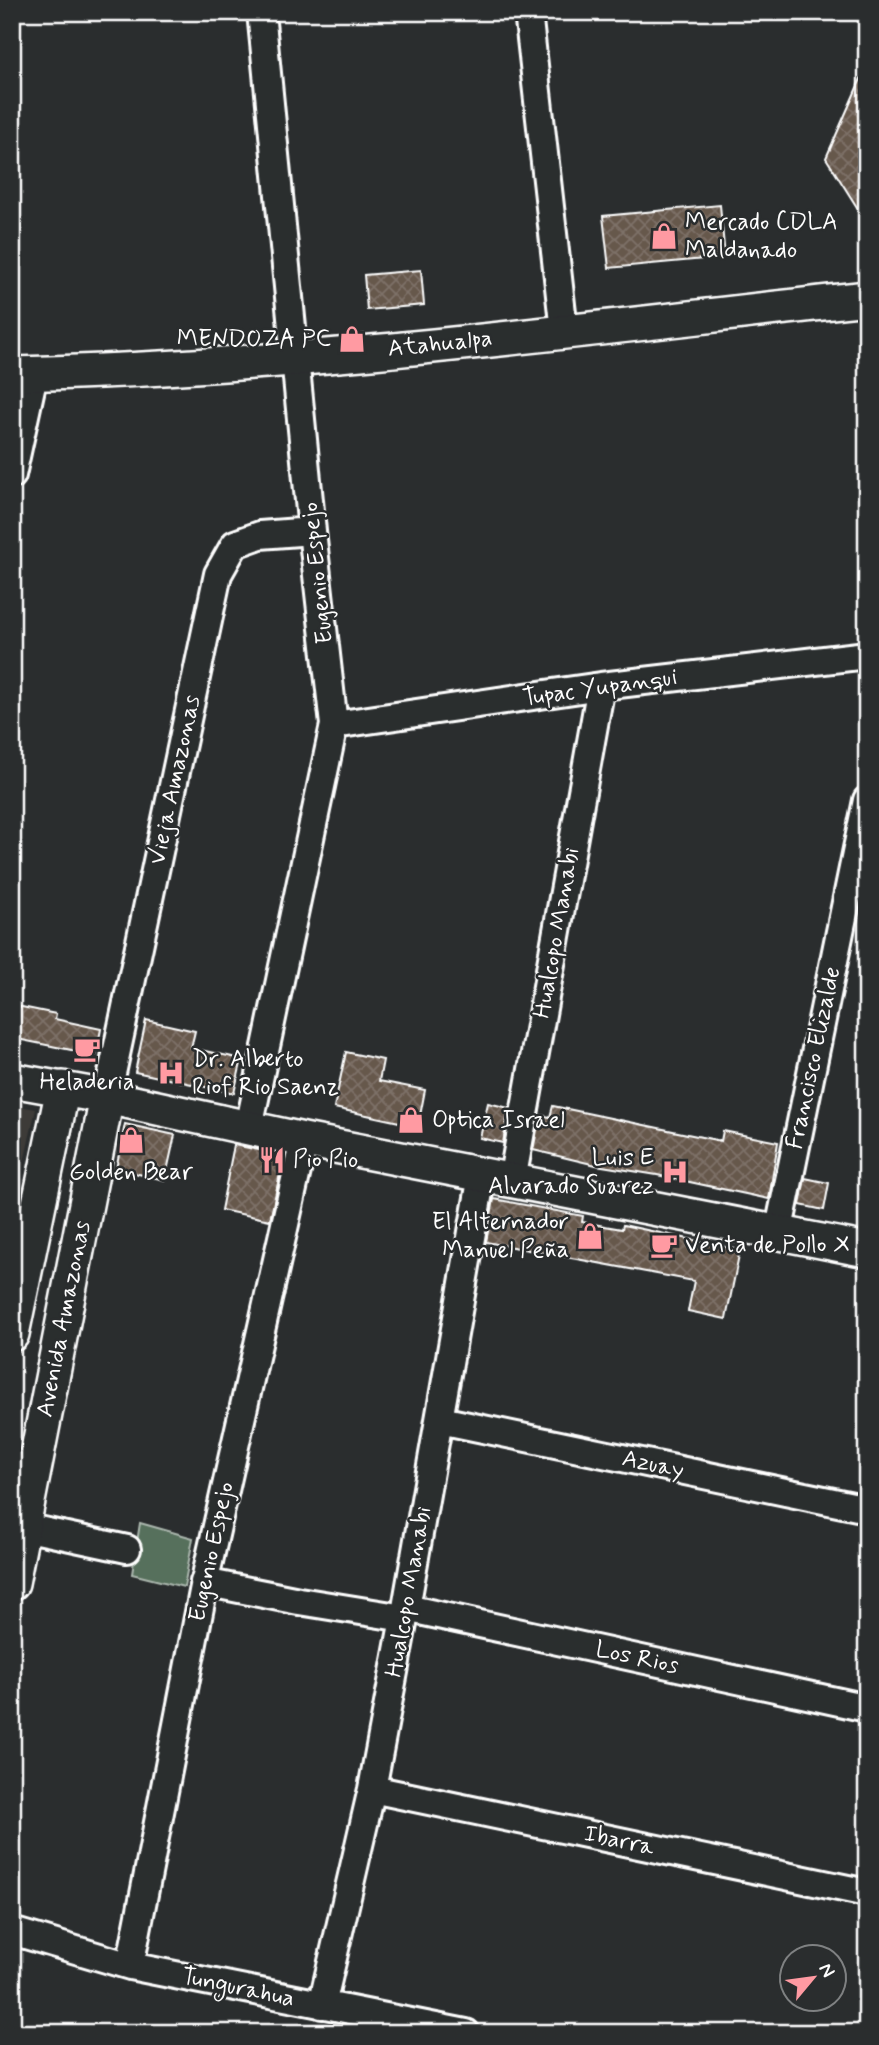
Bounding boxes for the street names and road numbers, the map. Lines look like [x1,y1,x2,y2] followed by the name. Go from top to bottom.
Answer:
[386,323,494,365] street label: Atahualpa
[295,501,341,645] street label: Eugenio Espejo
[521,662,679,714] street label: Tupac Yupanqui
[142,692,208,868] street label: Vieja Amazonas
[527,845,587,1021] street label: Hualcopo Manabi
[780,964,848,1152] street label: Francisco Elizalde
[30,1218,98,1420] street label: Avenida Amazonas
[619,1443,687,1487] street label: Azuay
[182,1479,242,1625] street label: Eugenio Espejo
[379,1504,439,1680] street label: Hualcopo Manabi
[593,1634,682,1682] street label: Los Rios
[581,1818,658,1864] street label: Ibarra
[178,1961,297,2017] street label: Tungurahua

